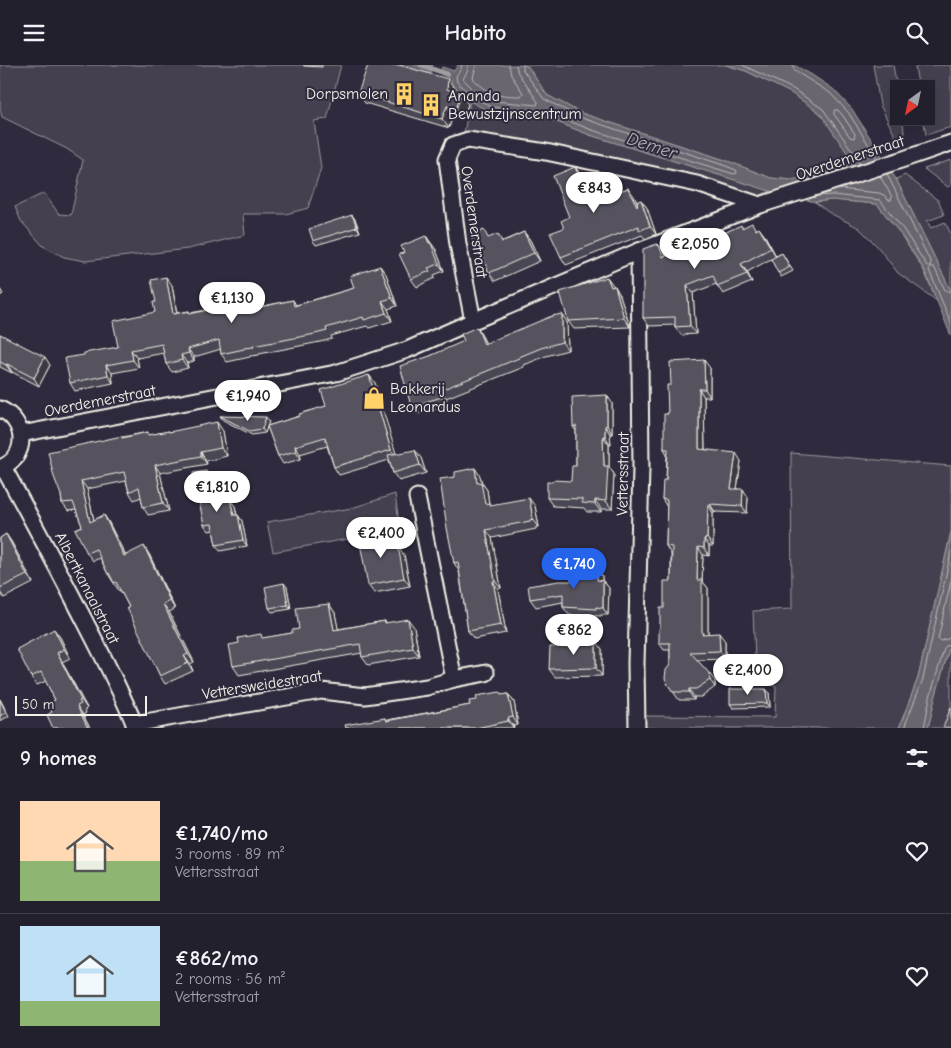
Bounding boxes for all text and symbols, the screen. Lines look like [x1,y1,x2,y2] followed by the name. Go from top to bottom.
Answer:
[20,19,48,47] icon: menu
[903,19,931,47] icon: search
[445,20,506,46] text: Habito
[890,80,935,125] north arrow
[890,80,935,125] map controls
[391,81,417,107] building icon: Dorpsmolen
[306,85,388,103] place label: Dorpsmolen
[448,87,582,123] place label: Ananda Bewustzijnscentrum
[418,92,444,118] building icon: Ananda Bewustzijnscentrum
[624,128,681,164] water label: Demer
[793,132,907,184] street label: Overdemerstraat
[457,165,491,280] street label: Overdemerstraat
[564,171,624,214] pin: €843
[577,179,611,197] text: €843
[654,227,736,270] pin: €2,050
[671,235,719,253] text: €2,050
[191,281,273,324] pin: €1,130
[210,289,254,307] text: €1,130
[207,379,289,422] pin: €1,940
[390,380,461,416] place label: Bakkerij Leonardus
[43,381,158,421] street label: Overdemerstraat
[361,385,387,411] shop icon: Bakkerij Leonardus
[225,387,271,405] text: €1,940
[613,432,633,516] street label: Vettersstraat
[176,471,258,513] pin: €1,810
[195,478,239,496] text: €1,810
[340,517,422,559] pin: €2,400
[357,524,405,542] text: €2,400
[51,529,123,647] street label: Albertkanaalstraat
[533,547,615,590] pin: €1,740
[553,555,595,573] text: €1,740
[544,613,604,656] pin: €862
[556,621,592,639] text: €862
[707,653,789,696] pin: €2,400
[724,661,772,679] text: €2,400
[201,667,324,703] street label: Vettersweidestraat
[15,693,148,716] scale bar
[22,696,54,713] text: 50 m
[903,744,931,772] icon: filters
[20,746,96,770] text: 9 homes
[60,821,120,881] icon: home
[175,821,268,845] text: €1,740/mo
[903,837,931,865] icon: heart
[175,845,284,863] text: 3 rooms · 89 m²
[175,863,259,881] text: Vettersstraat
[60,946,120,1006] icon: home
[175,946,258,970] text: €862/mo
[903,962,931,990] icon: heart
[175,970,285,988] text: 2 rooms · 56 m²
[175,988,259,1006] text: Vettersstraat

